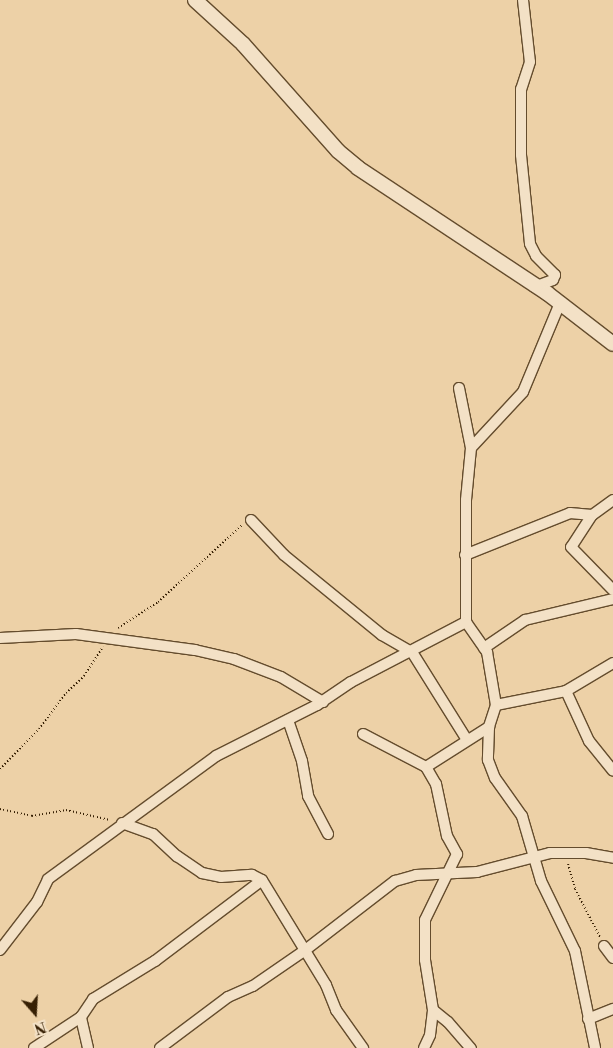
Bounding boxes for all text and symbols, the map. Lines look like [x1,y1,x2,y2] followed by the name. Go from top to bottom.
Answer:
[10,988,60,1038] north arrow
[32,1017,48,1037] text: N

